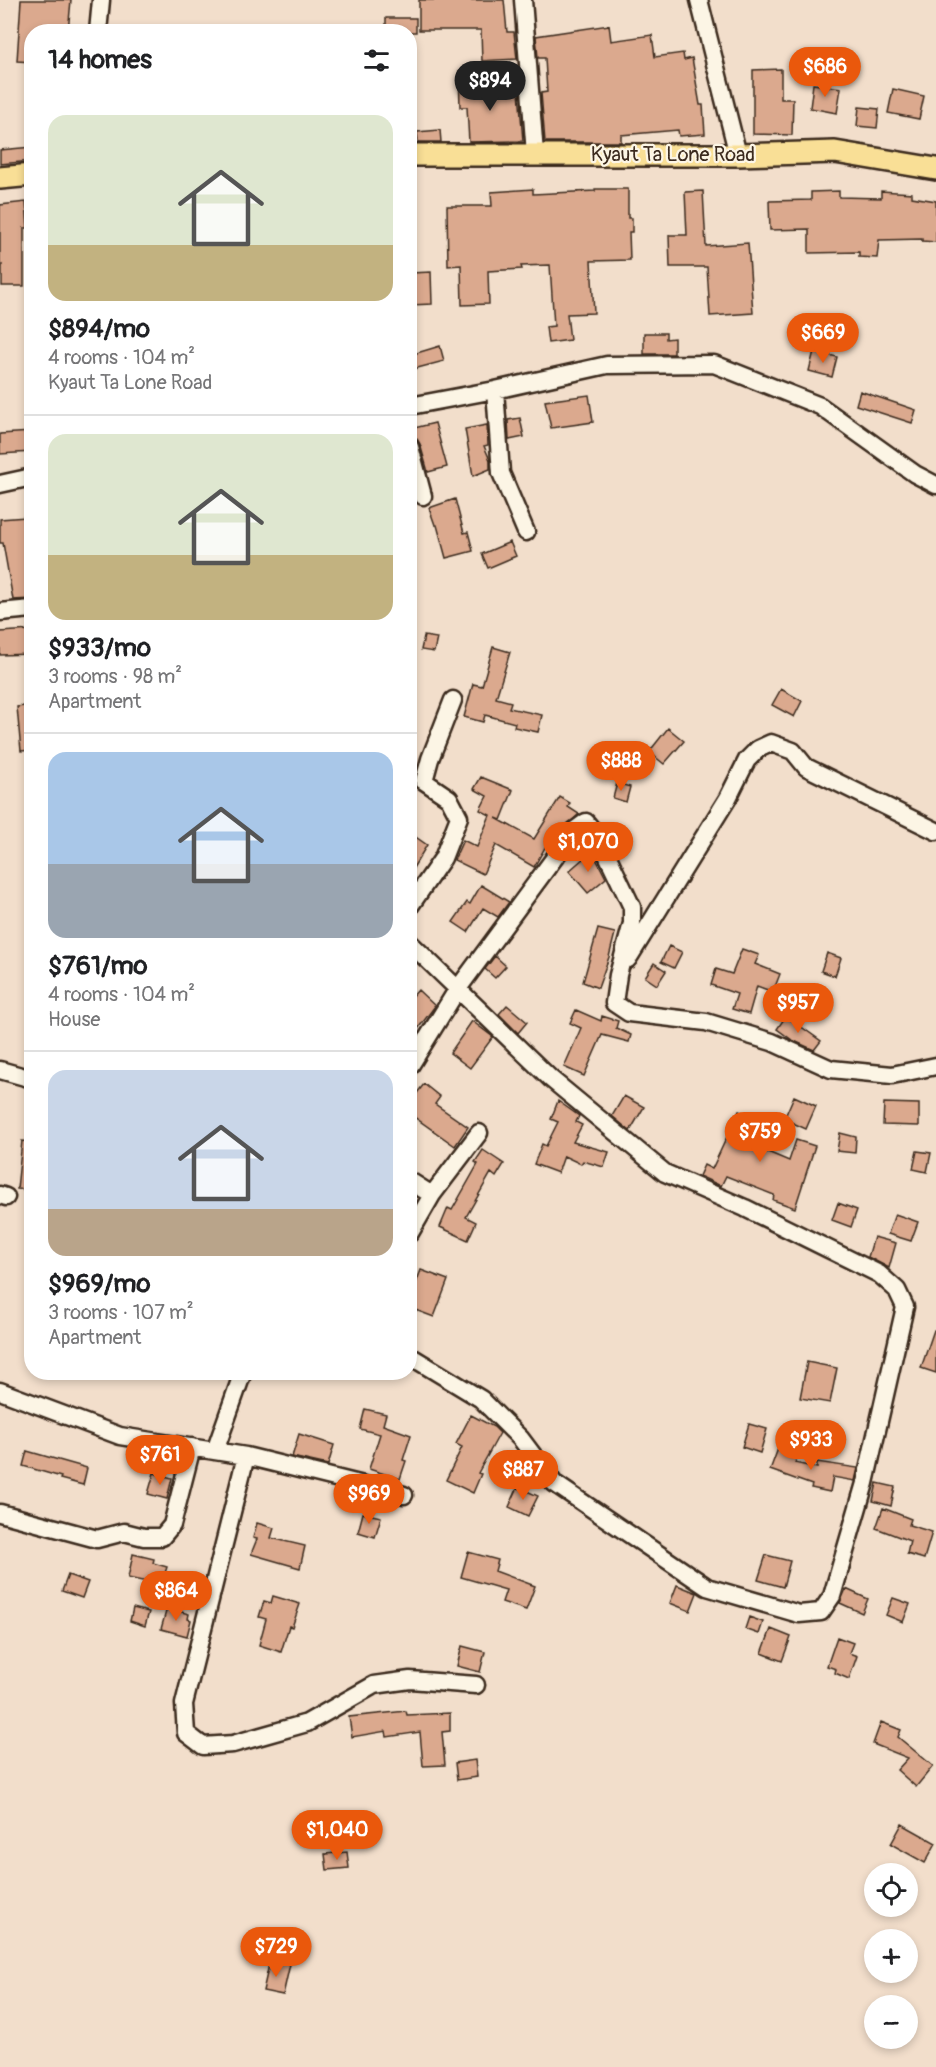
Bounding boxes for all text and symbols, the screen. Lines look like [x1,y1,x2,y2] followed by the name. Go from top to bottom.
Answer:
[48,44,152,76] text: 14 homes
[360,44,393,77] icon: filters
[789,47,861,98] pin: $686
[803,54,847,79] text: $686
[454,61,526,112] pin: $894
[469,68,511,93] text: $894
[591,142,755,167] street label: Kyaut Ta Lone Road
[167,154,275,262] icon: home
[48,313,150,345] text: $894/mo
[787,313,859,364] pin: $669
[801,320,845,345] text: $669
[48,345,195,370] text: 4 rooms · 104 m²
[48,370,212,395] text: Kyaut Ta Lone Road
[167,473,275,581] icon: home
[48,632,151,664] text: $933/mo
[48,664,182,689] text: 3 rooms · 98 m²
[48,689,141,714] text: Apartment
[585,741,657,792] pin: $888
[600,748,642,773] text: $888
[167,791,275,899] icon: home
[539,822,637,873] pin: $1,070
[557,829,619,854] text: $1,070
[48,950,148,982] text: $761/mo
[48,982,195,1007] text: 4 rooms · 104 m²
[762,983,834,1034] pin: $957
[777,990,819,1015] text: $957
[48,1007,100,1032] text: House
[167,1109,275,1217] icon: home
[724,1112,796,1163] pin: $759
[739,1119,781,1144] text: $759
[48,1268,150,1300] text: $969/mo
[48,1300,194,1325] text: 3 rooms · 107 m²
[48,1325,141,1350] text: Apartment
[775,1420,847,1471] pin: $933
[789,1427,833,1452] text: $933
[124,1435,196,1486] pin: $761
[140,1442,180,1467] text: $761
[487,1450,559,1501] pin: $887
[502,1457,544,1482] text: $887
[333,1474,405,1525] pin: $969
[347,1481,391,1506] text: $969
[140,1571,212,1622] pin: $864
[154,1578,198,1603] text: $864
[288,1810,386,1861] pin: $1,040
[306,1817,368,1842] text: $1,040
[864,1863,918,2049] map controls
[864,1863,918,1917] button: locate
[240,1927,312,1978] pin: $729
[864,1929,918,1983] button: +
[255,1934,297,1959] text: $729
[864,1995,918,2049] button: −

